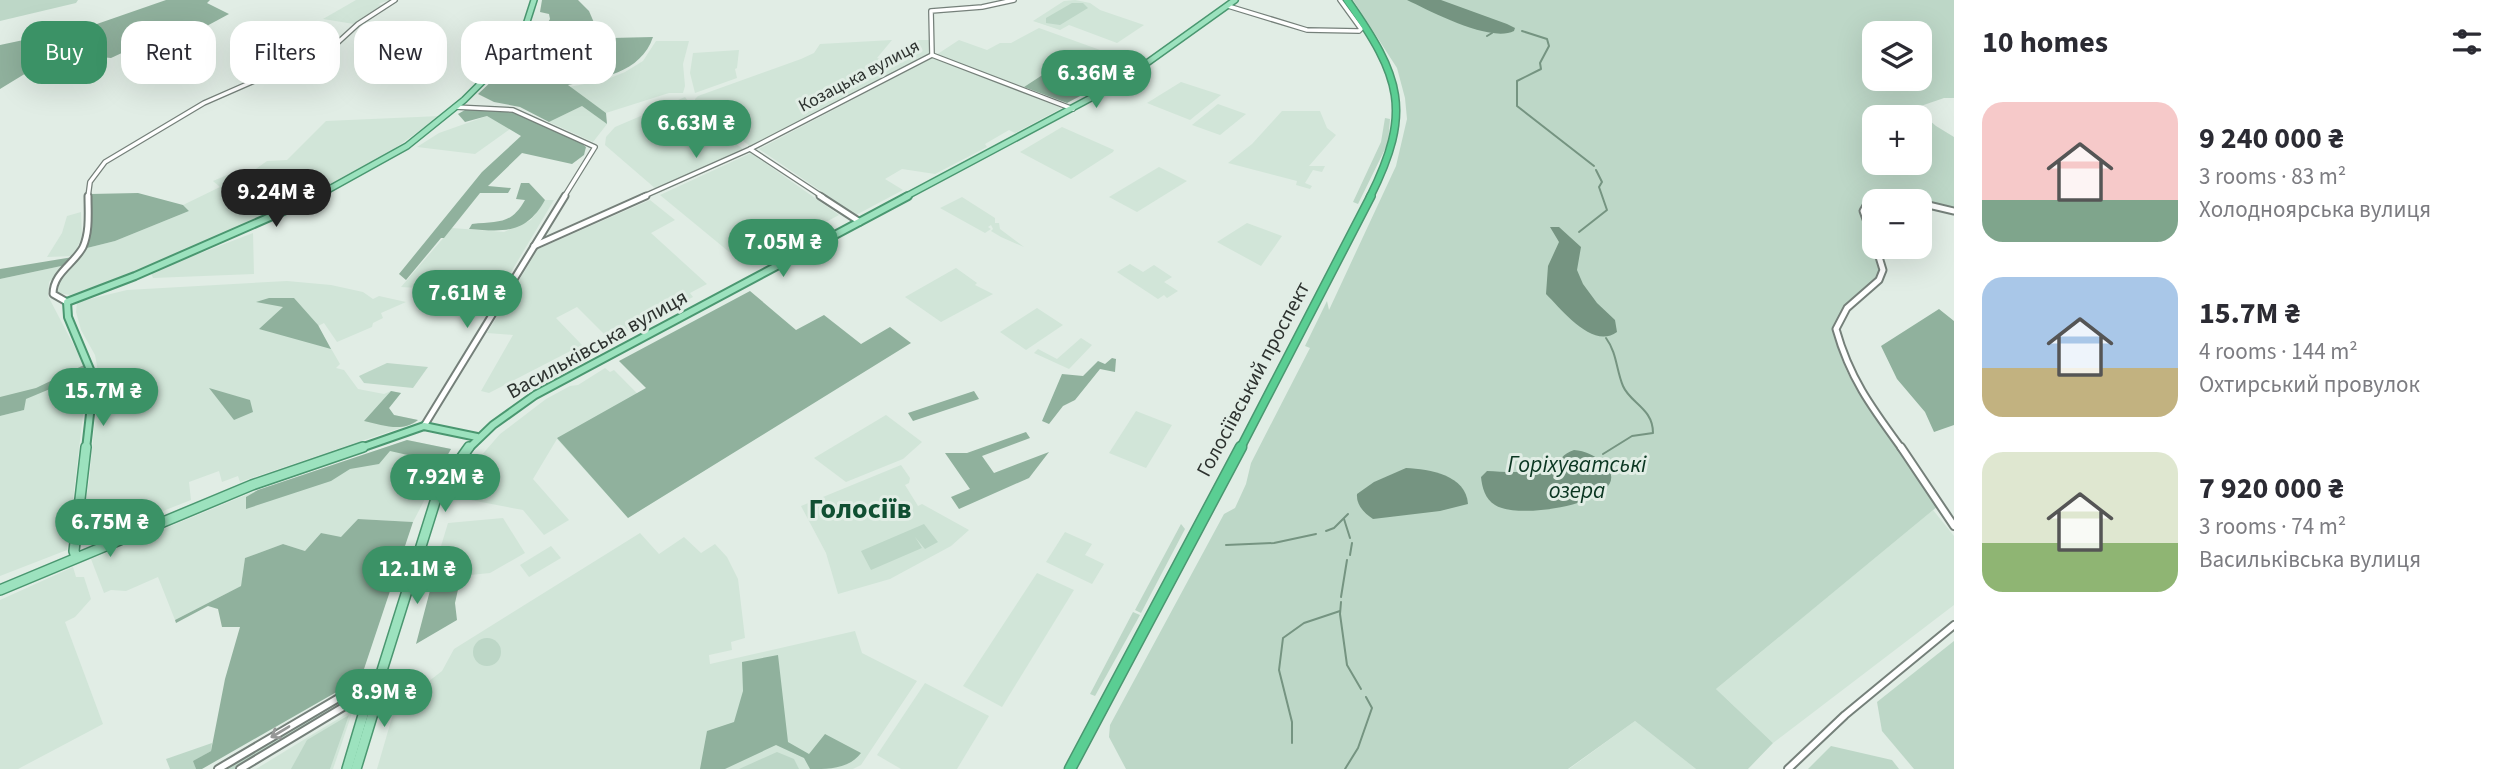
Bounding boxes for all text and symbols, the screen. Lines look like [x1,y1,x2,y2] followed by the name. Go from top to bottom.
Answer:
[21,21,107,84] chip: Buy
[121,21,216,84] chip: Rent
[230,21,340,84] chip: Filters
[354,21,447,84] chip: New
[461,21,616,84] chip: Apartment
[1862,21,1932,259] map controls
[1862,21,1932,91] button: layers
[1982,21,2108,64] text: 10 homes
[2448,23,2486,61] icon: filters
[794,34,924,118] street label: Козацька вулиця
[1031,50,1161,110] pin: 6.36M ₴
[1057,56,1135,89] text: 6.36M ₴
[631,100,761,160] pin: 6.63M ₴
[1862,105,1932,175] button: +
[657,106,735,139] text: 6.63M ₴
[2199,117,2344,160] text: 9 240 000 ₴
[2038,130,2122,214] icon: home
[2199,160,2346,193] text: 3 rooms · 83 m²
[211,170,341,229] pin: 9.24M ₴
[237,175,315,208] text: 9.24M ₴
[1862,189,1932,259] button: −
[2199,193,2431,226] text: Холодноярська вулиця
[718,219,848,279] pin: 7.05M ₴
[744,225,822,258] text: 7.05M ₴
[402,270,532,330] pin: 7.61M ₴
[428,276,506,309] text: 7.61M ₴
[1189,276,1317,482] street label: Голосіївський проспект
[501,282,693,406] street label: Васильківська вулиця
[2199,292,2300,335] text: 15.7M ₴
[2038,305,2122,389] icon: home
[2199,335,2358,368] text: 4 rooms · 144 m²
[38,368,168,428] pin: 15.7M ₴
[2199,368,2420,401] text: Охтирський провулок
[64,374,142,407] text: 15.7M ₴
[1507,448,1647,507] water label: Горіхуватські озера
[380,454,510,514] pin: 7.92M ₴
[406,460,484,493] text: 7.92M ₴
[2199,467,2344,510] text: 7 920 000 ₴
[2038,480,2122,564] icon: home
[808,489,912,529] district label: Голосіїв
[45,500,175,559] pin: 6.75M ₴
[71,505,149,538] text: 6.75M ₴
[2199,510,2346,543] text: 3 rooms · 74 m²
[2199,543,2421,576] text: Васильківська вулиця
[352,546,482,606] pin: 12.1M ₴
[378,552,456,585] text: 12.1M ₴
[327,670,441,729] pin: 8.9M ₴
[351,675,417,708] text: 8.9M ₴
[270,726,290,740] one-way arrow

